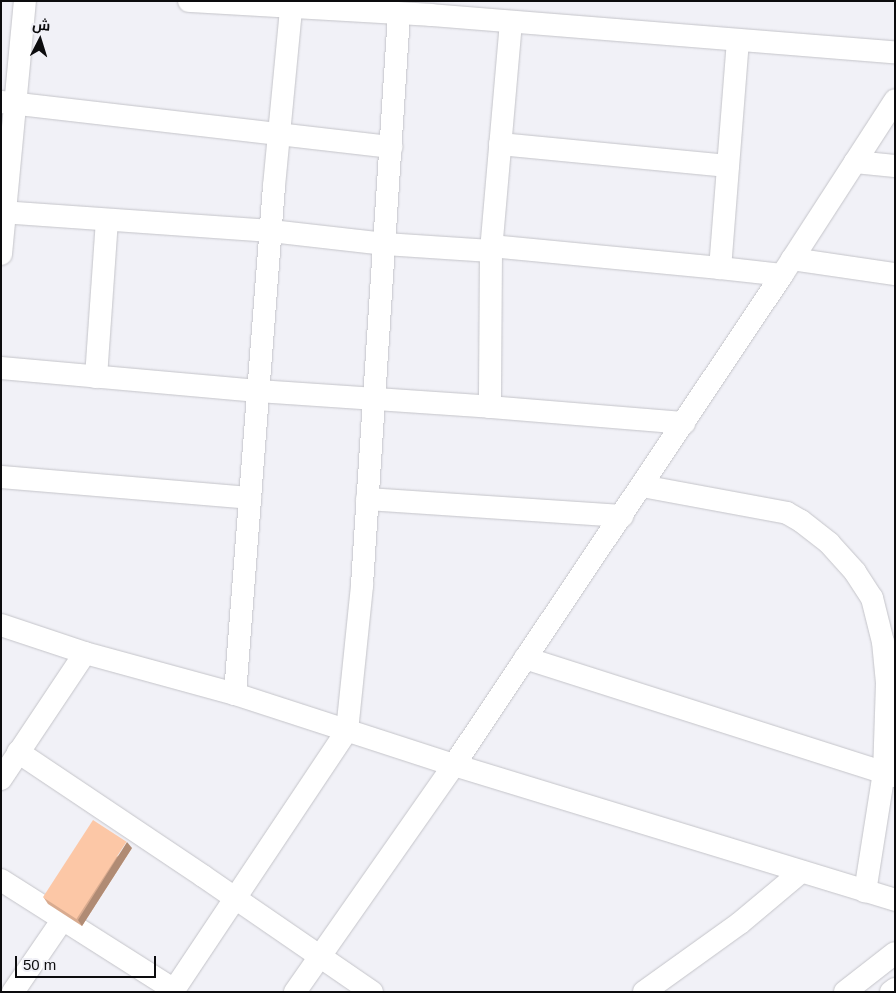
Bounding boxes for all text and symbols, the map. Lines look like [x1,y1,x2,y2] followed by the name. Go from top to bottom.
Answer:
[15,15,65,65] north arrow
[32,16,51,34] text: ش
[18,946,159,978] scale bar
[23,956,56,973] text: 50 m

